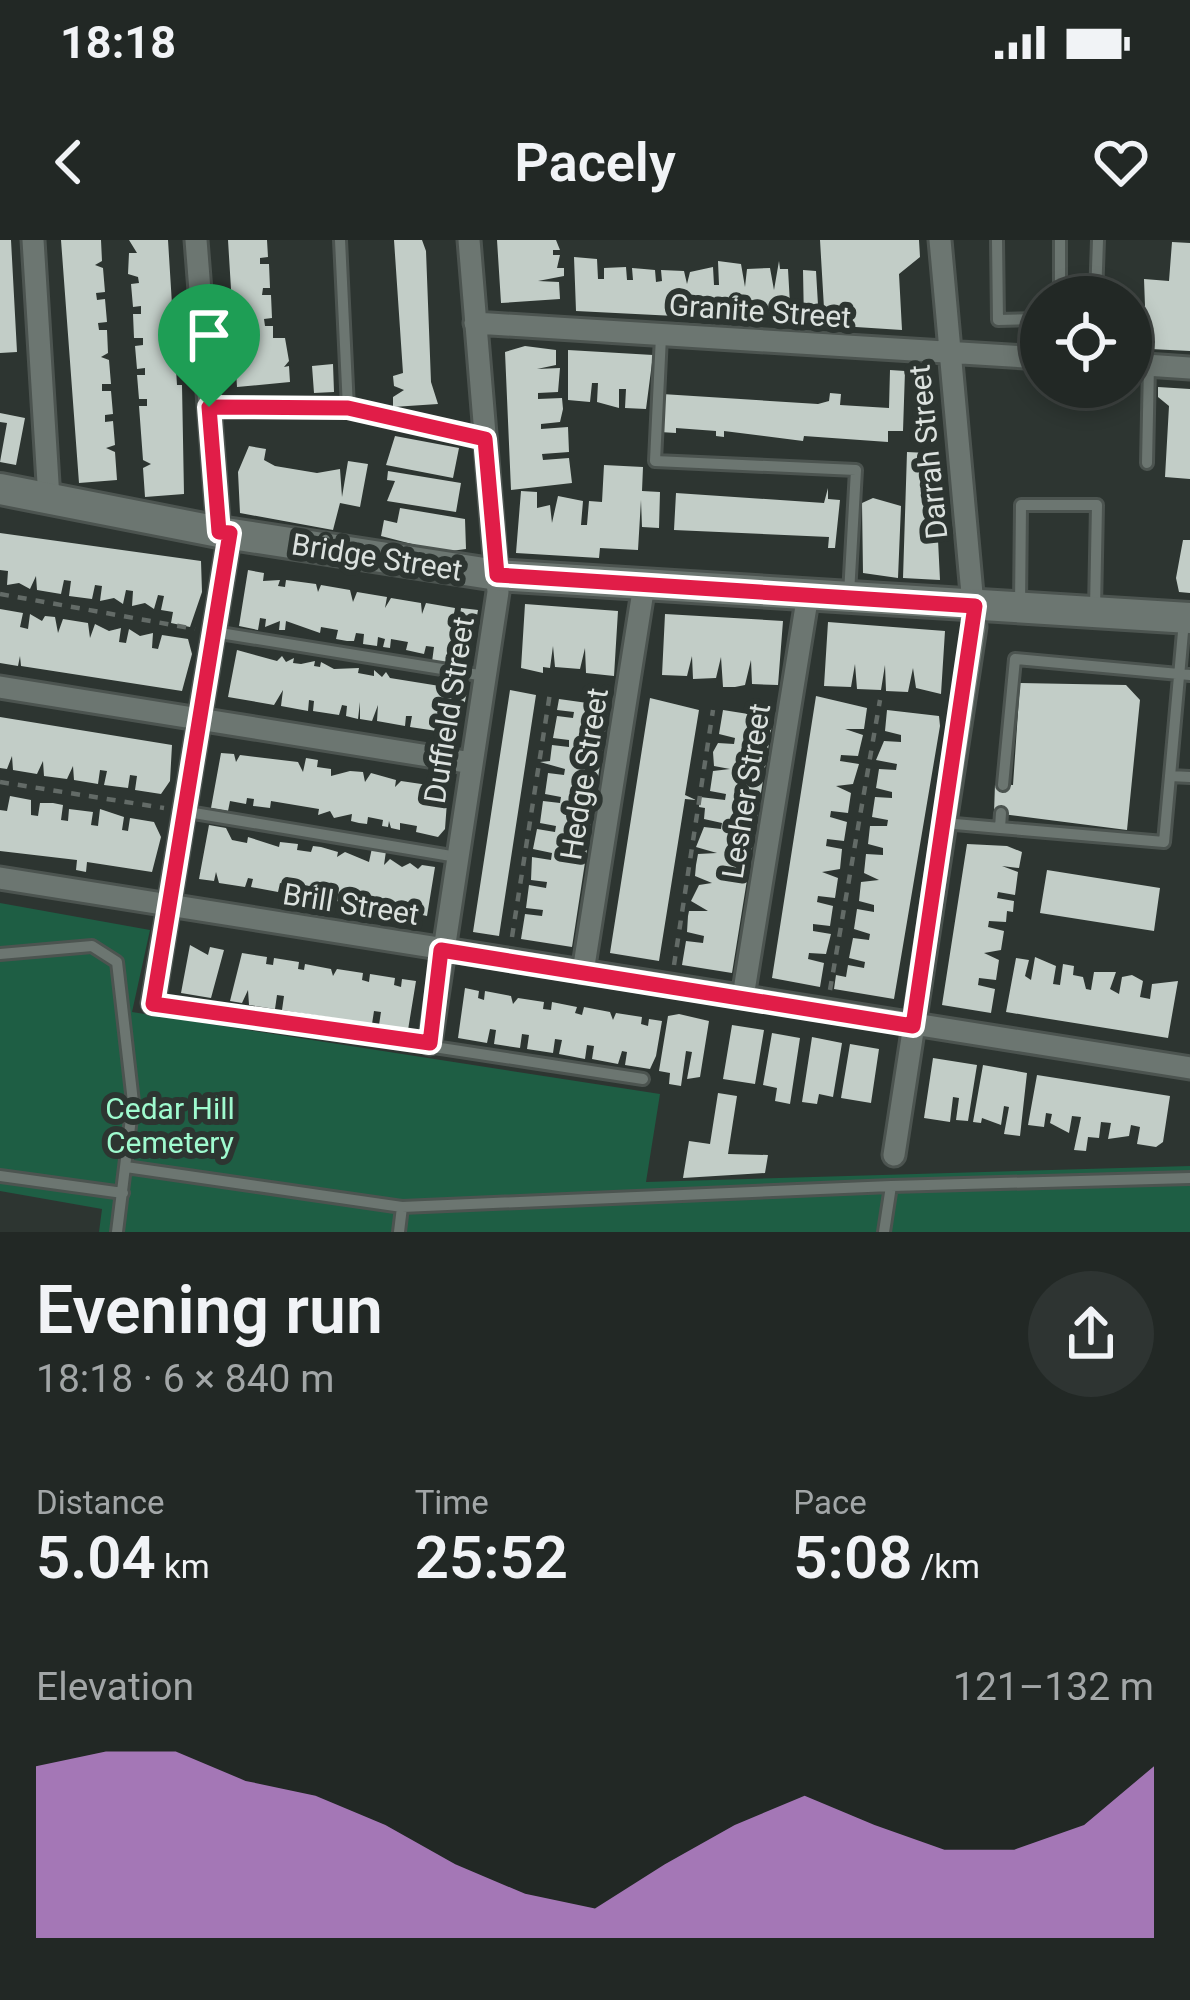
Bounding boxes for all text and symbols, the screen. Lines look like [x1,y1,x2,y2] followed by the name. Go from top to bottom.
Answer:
[60,16,176,69] text: 18:18
[36,129,102,195] icon: back
[1088,129,1154,195] icon: heart
[514,131,676,194] text: Pacely
[1020,276,1152,408] map controls
[1020,276,1152,408] button: locate
[158,284,260,407] pin
[668,287,852,335] street label: Granite Street
[176,302,242,368] icon: arrive
[901,363,955,541] street label: Darrah Street
[289,526,465,588] street label: Bridge Street
[417,614,481,806] street label: Duffield Street
[553,686,615,862] street label: Hedge Street
[715,701,777,881] street label: Lesher Street
[280,876,422,932] street label: Brill Street
[105,1091,235,1160] park label: Cedar Hill Cemetery
[1028,1271,1154,1397] button: share
[36,1272,383,1349] text: Evening run
[36,1356,334,1402] text: 18:18 · 6 × 840 m
[36,1483,164,1522] text: Distance
[415,1483,489,1522] text: Time
[793,1483,867,1522] text: Pace
[36,1522,156,1593] text: 5.04
[415,1522,568,1593] text: 25:52
[793,1522,913,1593] text: 5:08
[156,1547,210,1586] text: km
[913,1547,980,1586] text: /km
[36,1664,194,1710] text: Elevation
[953,1664,1154,1710] text: 121–132 m

